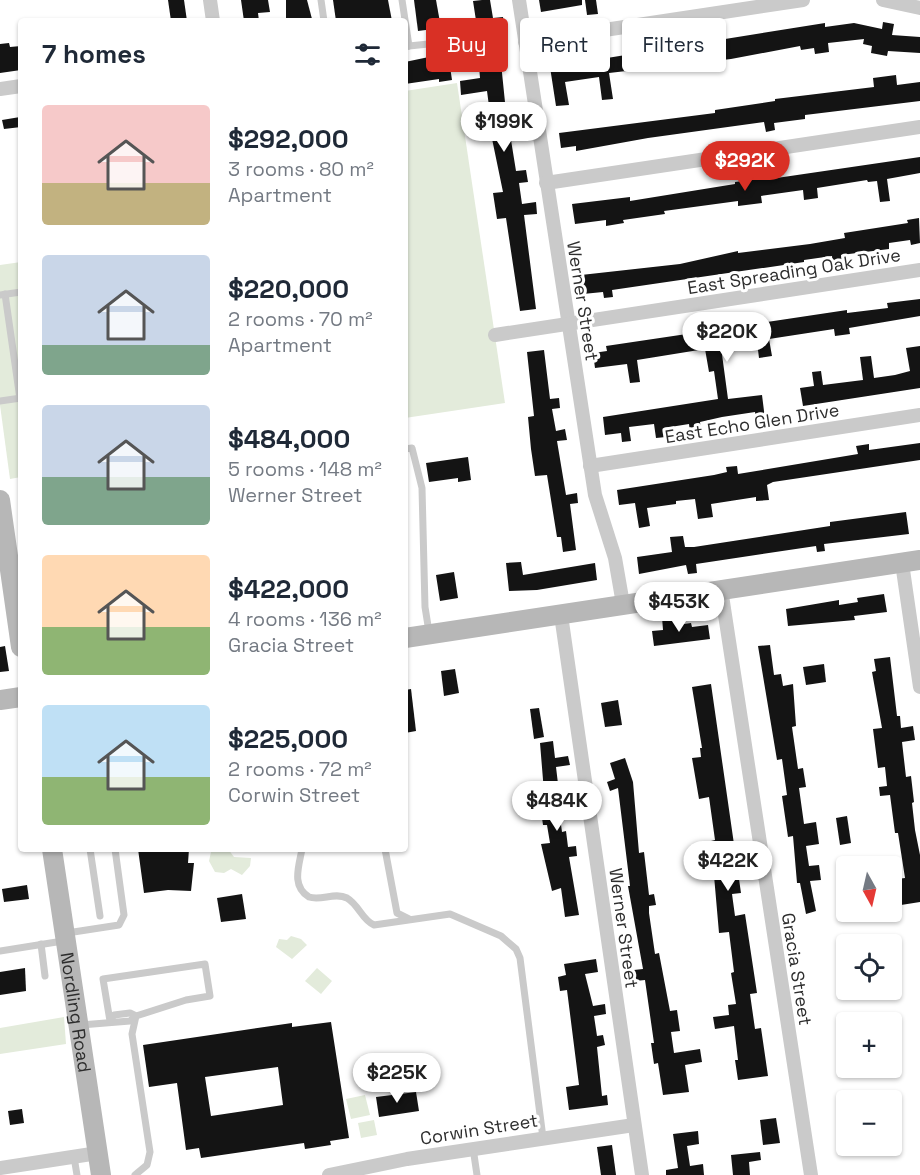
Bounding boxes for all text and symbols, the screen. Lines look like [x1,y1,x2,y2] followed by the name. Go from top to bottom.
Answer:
[426,18,508,72] chip: Buy
[520,18,610,72] chip: Rent
[622,18,726,72] chip: Filters
[42,37,146,71] text: 7 homes
[351,38,384,71] icon: filters
[462,102,546,153] pin: $199K
[475,108,533,134] text: $199K
[228,122,348,156] text: $292,000
[90,129,162,201] icon: home
[703,141,787,192] pin: $292K
[715,147,775,173] text: $292K
[228,156,374,182] text: 3 rooms · 80 m²
[228,182,332,208] text: Apartment
[562,239,604,363] street label: Werner Street
[686,243,902,299] street label: East Spreading Oak Drive
[228,272,349,306] text: $220,000
[90,279,162,351] icon: home
[228,306,372,332] text: 2 rooms · 70 m²
[685,312,769,363] pin: $220K
[696,318,758,344] text: $220K
[228,332,332,358] text: Apartment
[663,398,841,448] street label: East Echo Glen Drive
[228,422,350,456] text: $484,000
[90,429,162,501] icon: home
[228,456,382,482] text: 5 rooms · 148 m²
[228,482,363,508] text: Werner Street
[228,572,349,606] text: $422,000
[90,579,162,651] icon: home
[637,582,721,633] pin: $453K
[648,588,710,614] text: $453K
[228,606,382,632] text: 4 rooms · 136 m²
[228,632,354,658] text: Gracia Street
[228,722,348,756] text: $225,000
[90,729,162,801] icon: home
[228,756,372,782] text: 2 rooms · 72 m²
[515,781,599,832] pin: $484K
[228,782,360,808] text: Corwin Street
[526,787,588,813] text: $484K
[686,841,770,892] pin: $422K
[697,847,759,873] text: $422K
[836,856,902,922] north arrow
[836,856,902,1156] map controls
[604,866,644,990] street label: Werner Street
[777,911,817,1027] street label: Gracia Street
[836,934,902,1000] button: locate
[56,950,97,1074] street label: Nordling Road
[836,1012,902,1078] button: +
[355,1053,439,1104] pin: $225K
[367,1059,427,1085] text: $225K
[836,1090,902,1156] button: −
[418,1108,540,1150] street label: Corwin Street

